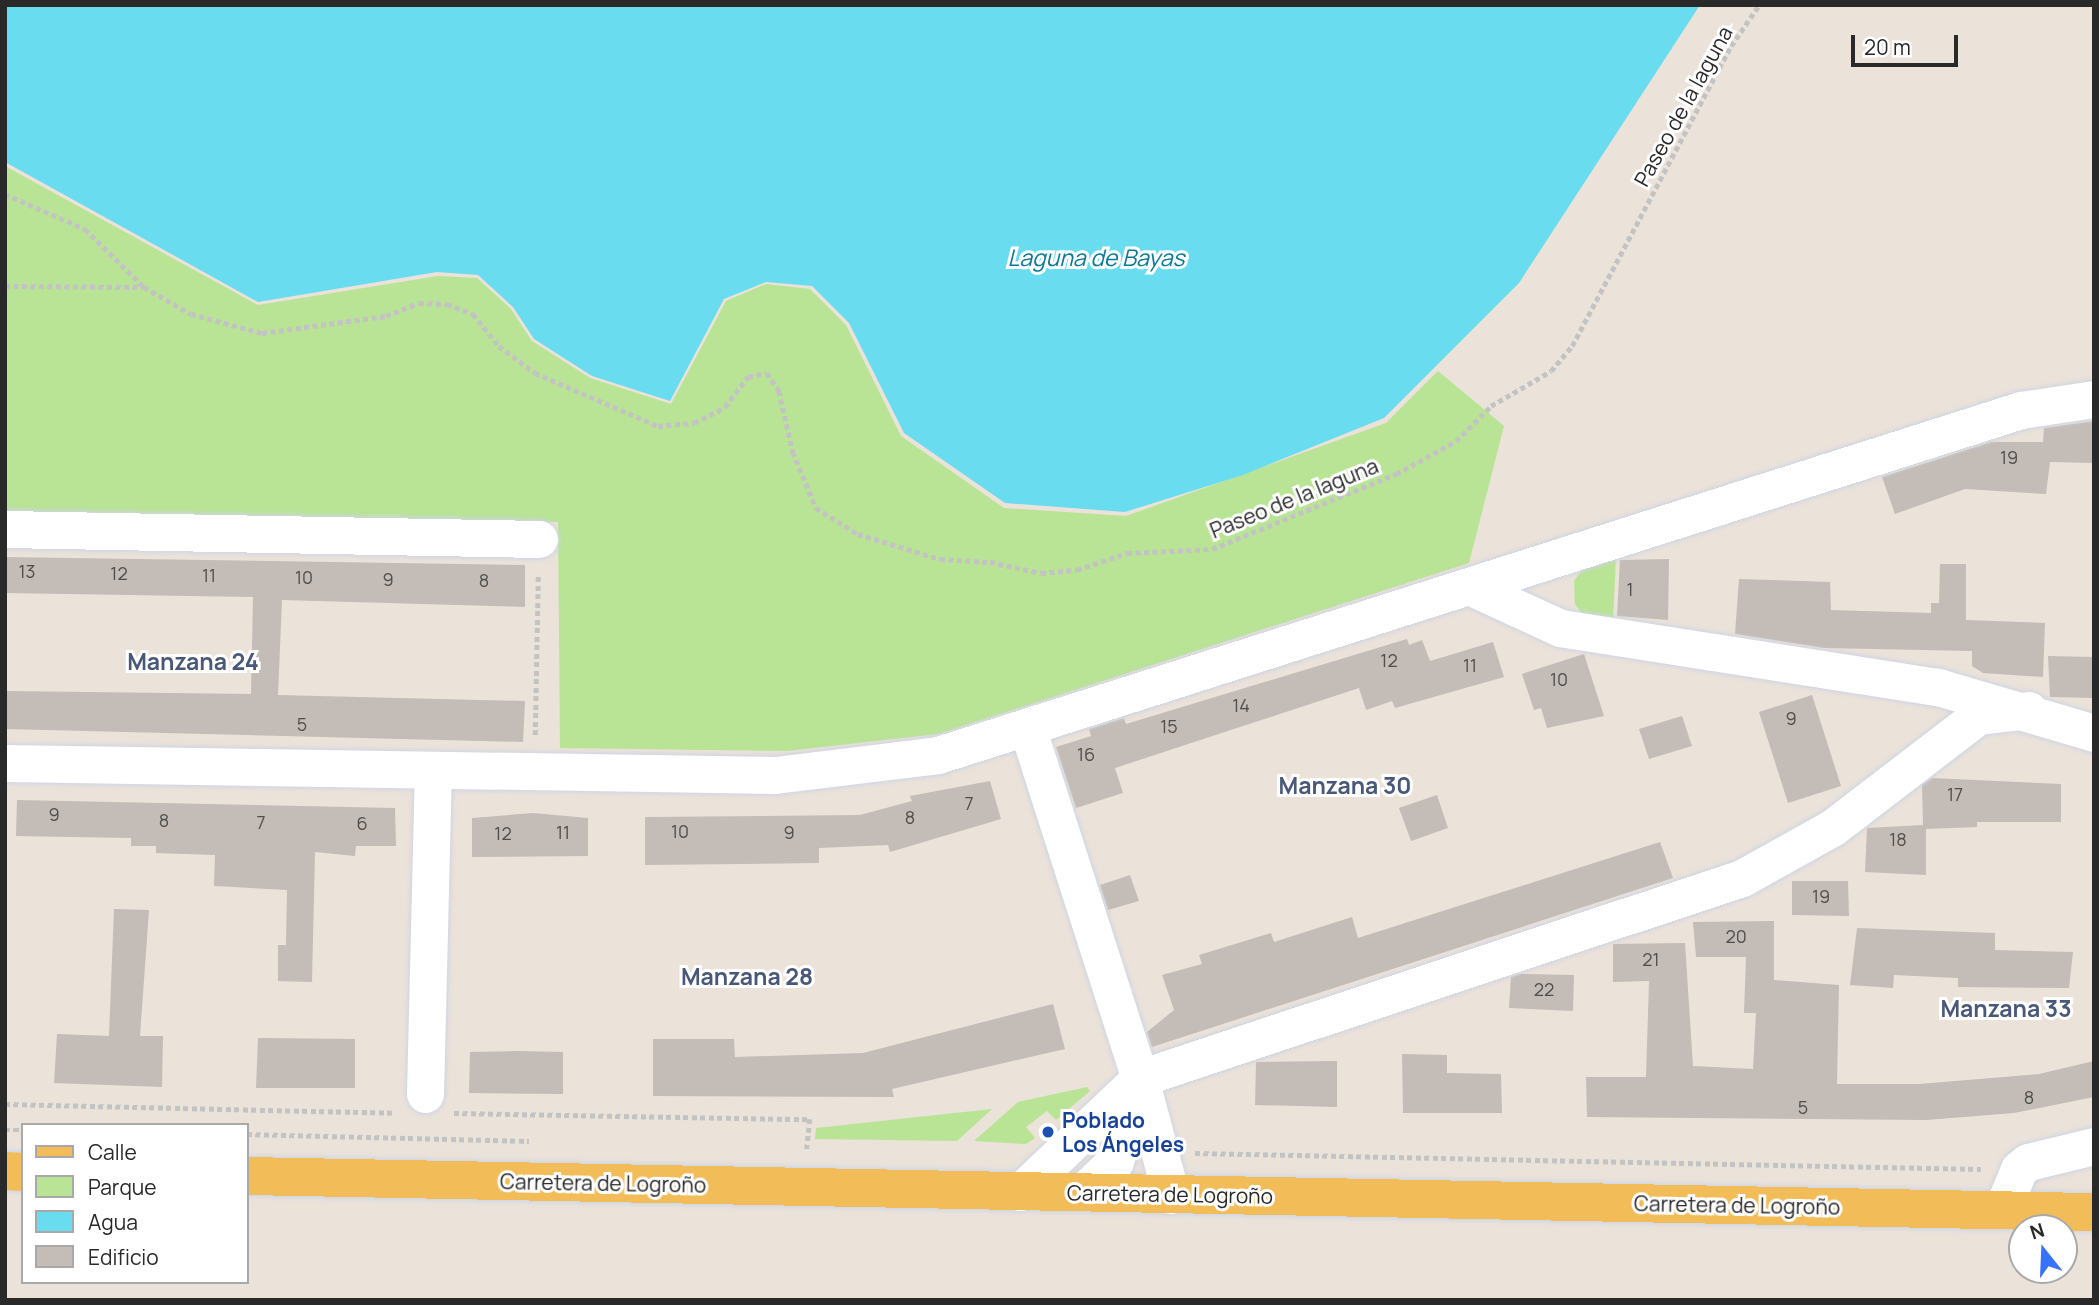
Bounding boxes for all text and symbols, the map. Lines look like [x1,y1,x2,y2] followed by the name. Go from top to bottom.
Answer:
[1854,21,1961,65] scale bar
[1629,22,1737,190] street label: Paseo de la laguna
[1864,33,1911,61] text: 20 m
[1007,243,1185,271] water label: Laguna de Bayas
[2000,446,2018,468] house number: 19
[1206,453,1382,543] street label: Paseo de la laguna
[19,560,35,582] house number: 13
[110,562,128,584] house number: 12
[202,564,216,586] house number: 11
[295,566,313,588] house number: 10
[382,568,394,590] house number: 9
[479,569,489,591] house number: 8
[1626,578,1634,600] house number: 1
[127,647,259,675] district label: Manzana 24
[1380,649,1398,671] house number: 12
[1463,654,1477,676] house number: 11
[1550,668,1568,690] house number: 10
[1232,694,1250,716] house number: 14
[1785,707,1797,729] house number: 9
[297,713,307,735] house number: 5
[1160,715,1178,737] house number: 15
[1077,743,1095,765] house number: 16
[1279,771,1411,799] district label: Manzana 30
[1947,783,1963,805] house number: 17
[964,792,974,814] house number: 7
[48,803,60,825] house number: 9
[905,806,915,828] house number: 8
[159,809,169,831] house number: 8
[256,811,266,833] house number: 7
[356,812,368,834] house number: 6
[671,820,689,842] house number: 10
[556,821,570,843] house number: 11
[783,821,795,843] house number: 9
[494,822,512,844] house number: 12
[1889,828,1907,850] house number: 18
[1812,885,1830,907] house number: 19
[1725,925,1747,947] house number: 20
[1642,948,1660,970] house number: 21
[681,962,813,990] district label: Manzana 28
[1534,978,1554,1000] house number: 22
[1940,994,2072,1022] district label: Manzana 33
[2024,1086,2034,1108] house number: 8
[1798,1096,1808,1118] house number: 5
[1062,1107,1184,1157] place label: Poblado Los Ángeles
[21,1123,248,1284] legend
[1040,1124,1056,1140] marker: Poblado Los Ángeles
[88,1138,137,1166] text: Calle
[500,1169,706,1197] street label: Carretera de Logroño
[88,1173,157,1201] text: Parque
[1067,1180,1273,1208] street label: Carretera de Logroño
[1634,1191,1840,1219] street label: Carretera de Logroño
[88,1208,138,1236] text: Agua
[2008,1214,2078,1284] north arrow
[2027,1216,2048,1245] text: N
[88,1243,159,1271] text: Edificio

